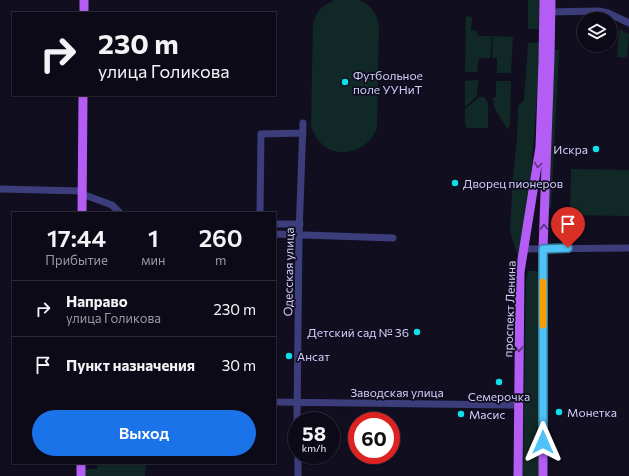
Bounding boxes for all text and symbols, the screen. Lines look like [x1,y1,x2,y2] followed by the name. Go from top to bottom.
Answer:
[577,12,617,52] map controls
[577,12,617,52] button: layers
[98,26,179,60] text: 230 m
[32,28,84,80] icon: right
[98,60,230,82] text: улица Голикова
[353,68,423,96] place label: Футбольное поле УУНиТ
[340,77,350,87] marker: Футбольное поле УУНиТ
[553,142,588,156] place label: Искра
[591,144,601,154] marker: Искра
[533,162,542,168] one-way arrow
[463,176,563,190] place label: Дворец пионеров
[450,178,460,188] marker: Дворец пионеров
[551,207,585,248] pin
[557,213,579,235] icon: arrive
[47,223,106,252] text: 17:44
[148,223,159,252] text: 1
[199,223,243,252] text: 260
[540,224,548,230] one-way arrow
[280,227,296,317] street label: Одесская улица
[45,252,108,268] text: Прибытие
[141,252,165,268] text: мин
[215,252,226,268] text: m
[500,260,518,358] street label: проспект Ленина
[66,292,128,310] text: Направо
[32,298,54,320] icon: right
[213,300,256,318] text: 230 m
[66,310,161,326] text: улица Голикова
[307,325,409,339] place label: Детский сад № 36
[412,327,422,337] marker: Детский сад № 36
[515,346,523,352] one-way arrow
[297,349,330,363] place label: Ансат
[284,351,294,361] marker: Ансат
[32,354,54,376] icon: arrive
[66,356,195,374] text: Пункт назначения
[222,356,256,374] text: 30 m
[494,377,504,387] marker: Семерочка
[350,385,444,399] street label: Заводская улица
[468,389,530,403] place label: Семерочка
[567,405,617,419] place label: Монетка
[469,407,505,421] place label: Масис
[554,407,564,417] marker: Монетка
[456,409,466,419] marker: Масис
[32,410,256,456] button: Выход
[348,412,400,464] speed limit sign: 60
[302,421,326,445] text: 58
[522,421,564,463] position arrow
[302,442,326,454] text: km/h

